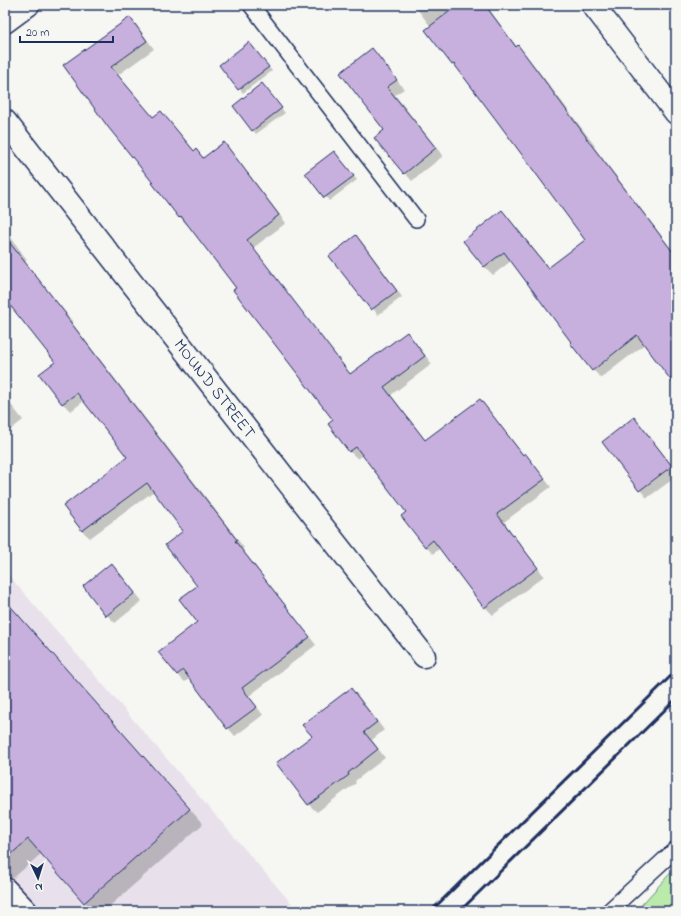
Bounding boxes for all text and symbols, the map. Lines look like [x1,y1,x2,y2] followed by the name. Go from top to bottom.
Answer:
[20,18,113,44] scale bar
[26,24,49,42] text: 20 m
[168,333,262,444] street label: MOUND STREET
[18,858,58,898] north arrow
[34,879,43,895] text: N

